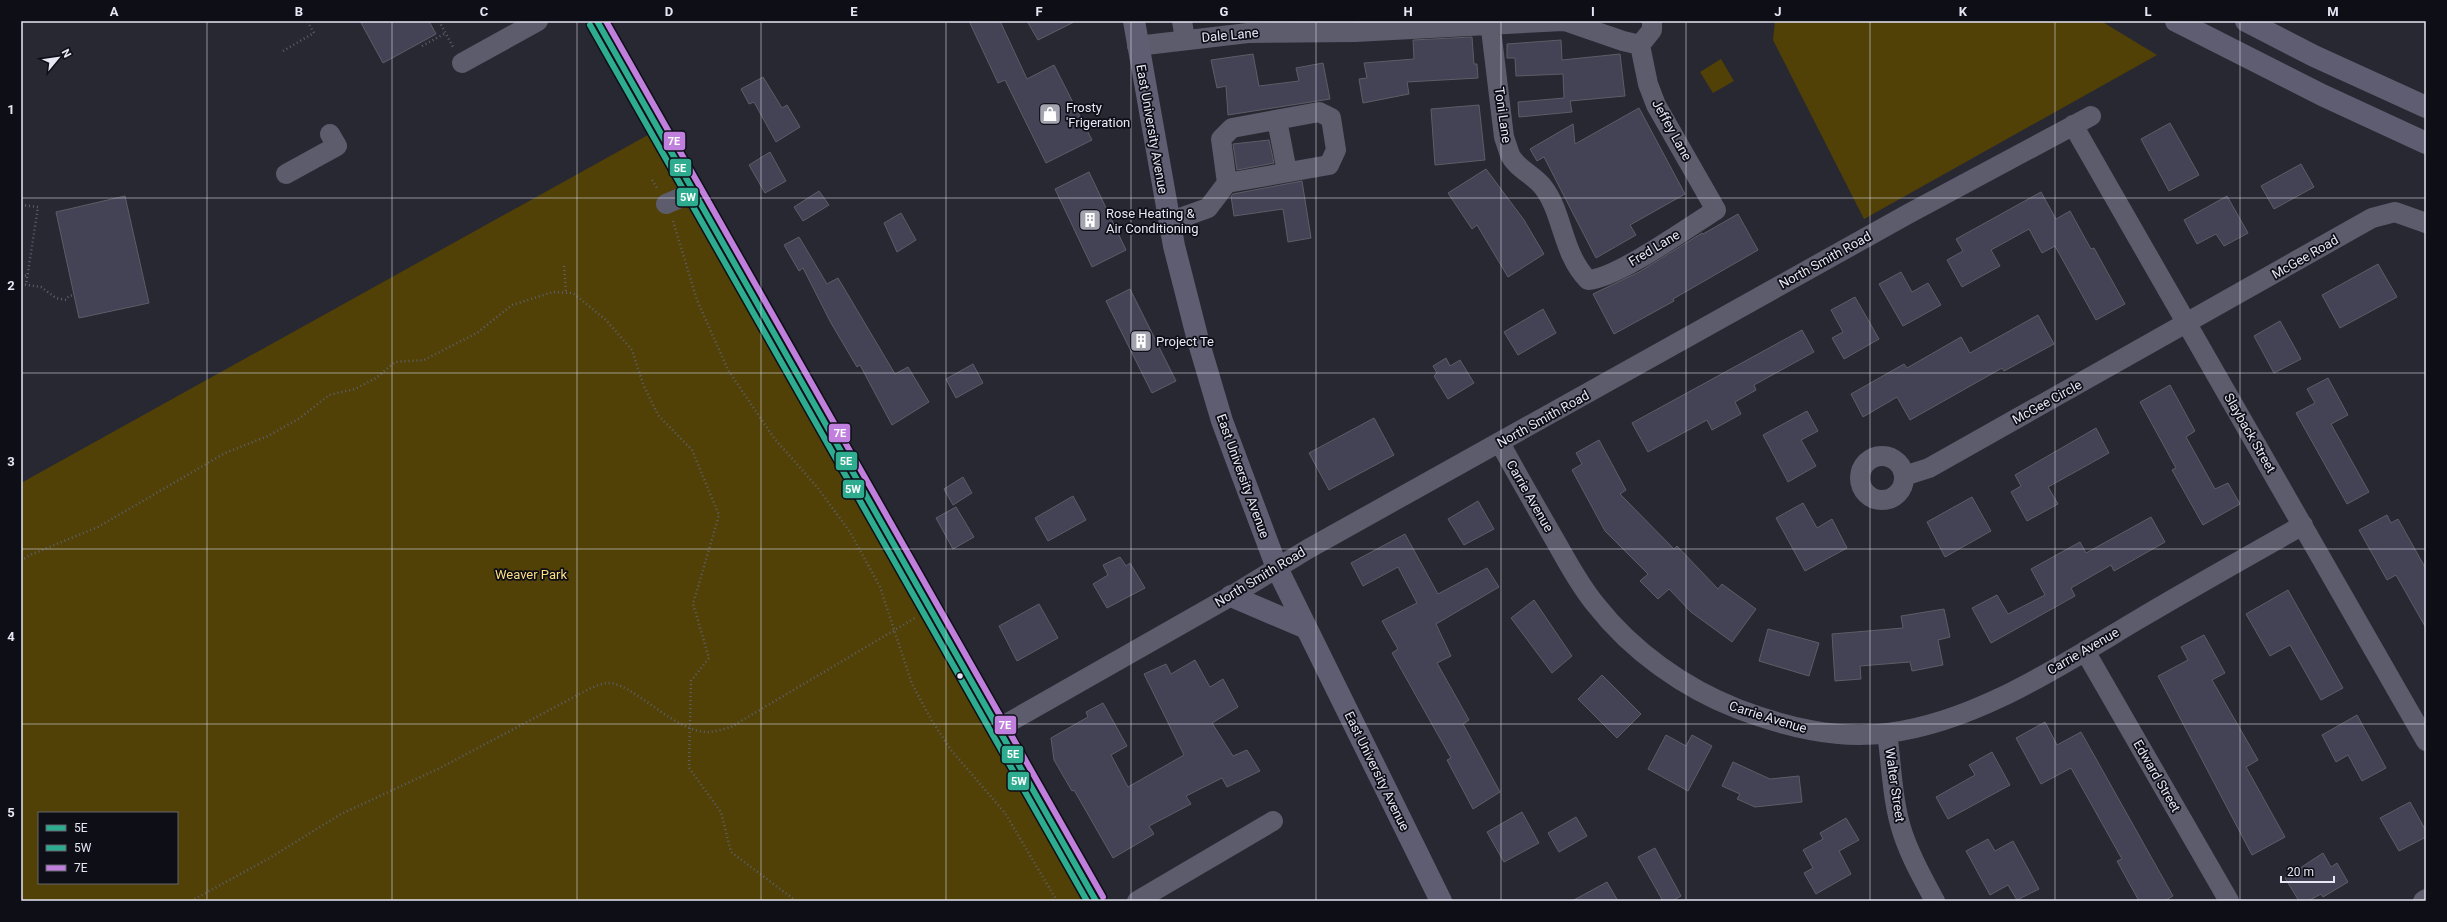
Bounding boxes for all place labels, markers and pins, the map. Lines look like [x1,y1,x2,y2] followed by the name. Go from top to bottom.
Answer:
[1066,100,1130,130] place label: Frosty 'Frigeration
[1037,101,1063,127] shop icon: Frosty 'Frigeration
[1106,206,1198,236] place label: Rose Heating & Air Conditioning
[1077,207,1103,233] building icon: Rose Heating & Air Conditioning
[1128,328,1154,354] building icon: Project Te
[1156,334,1214,349] place label: Project Te
[955,671,965,681] unlabelled marker

